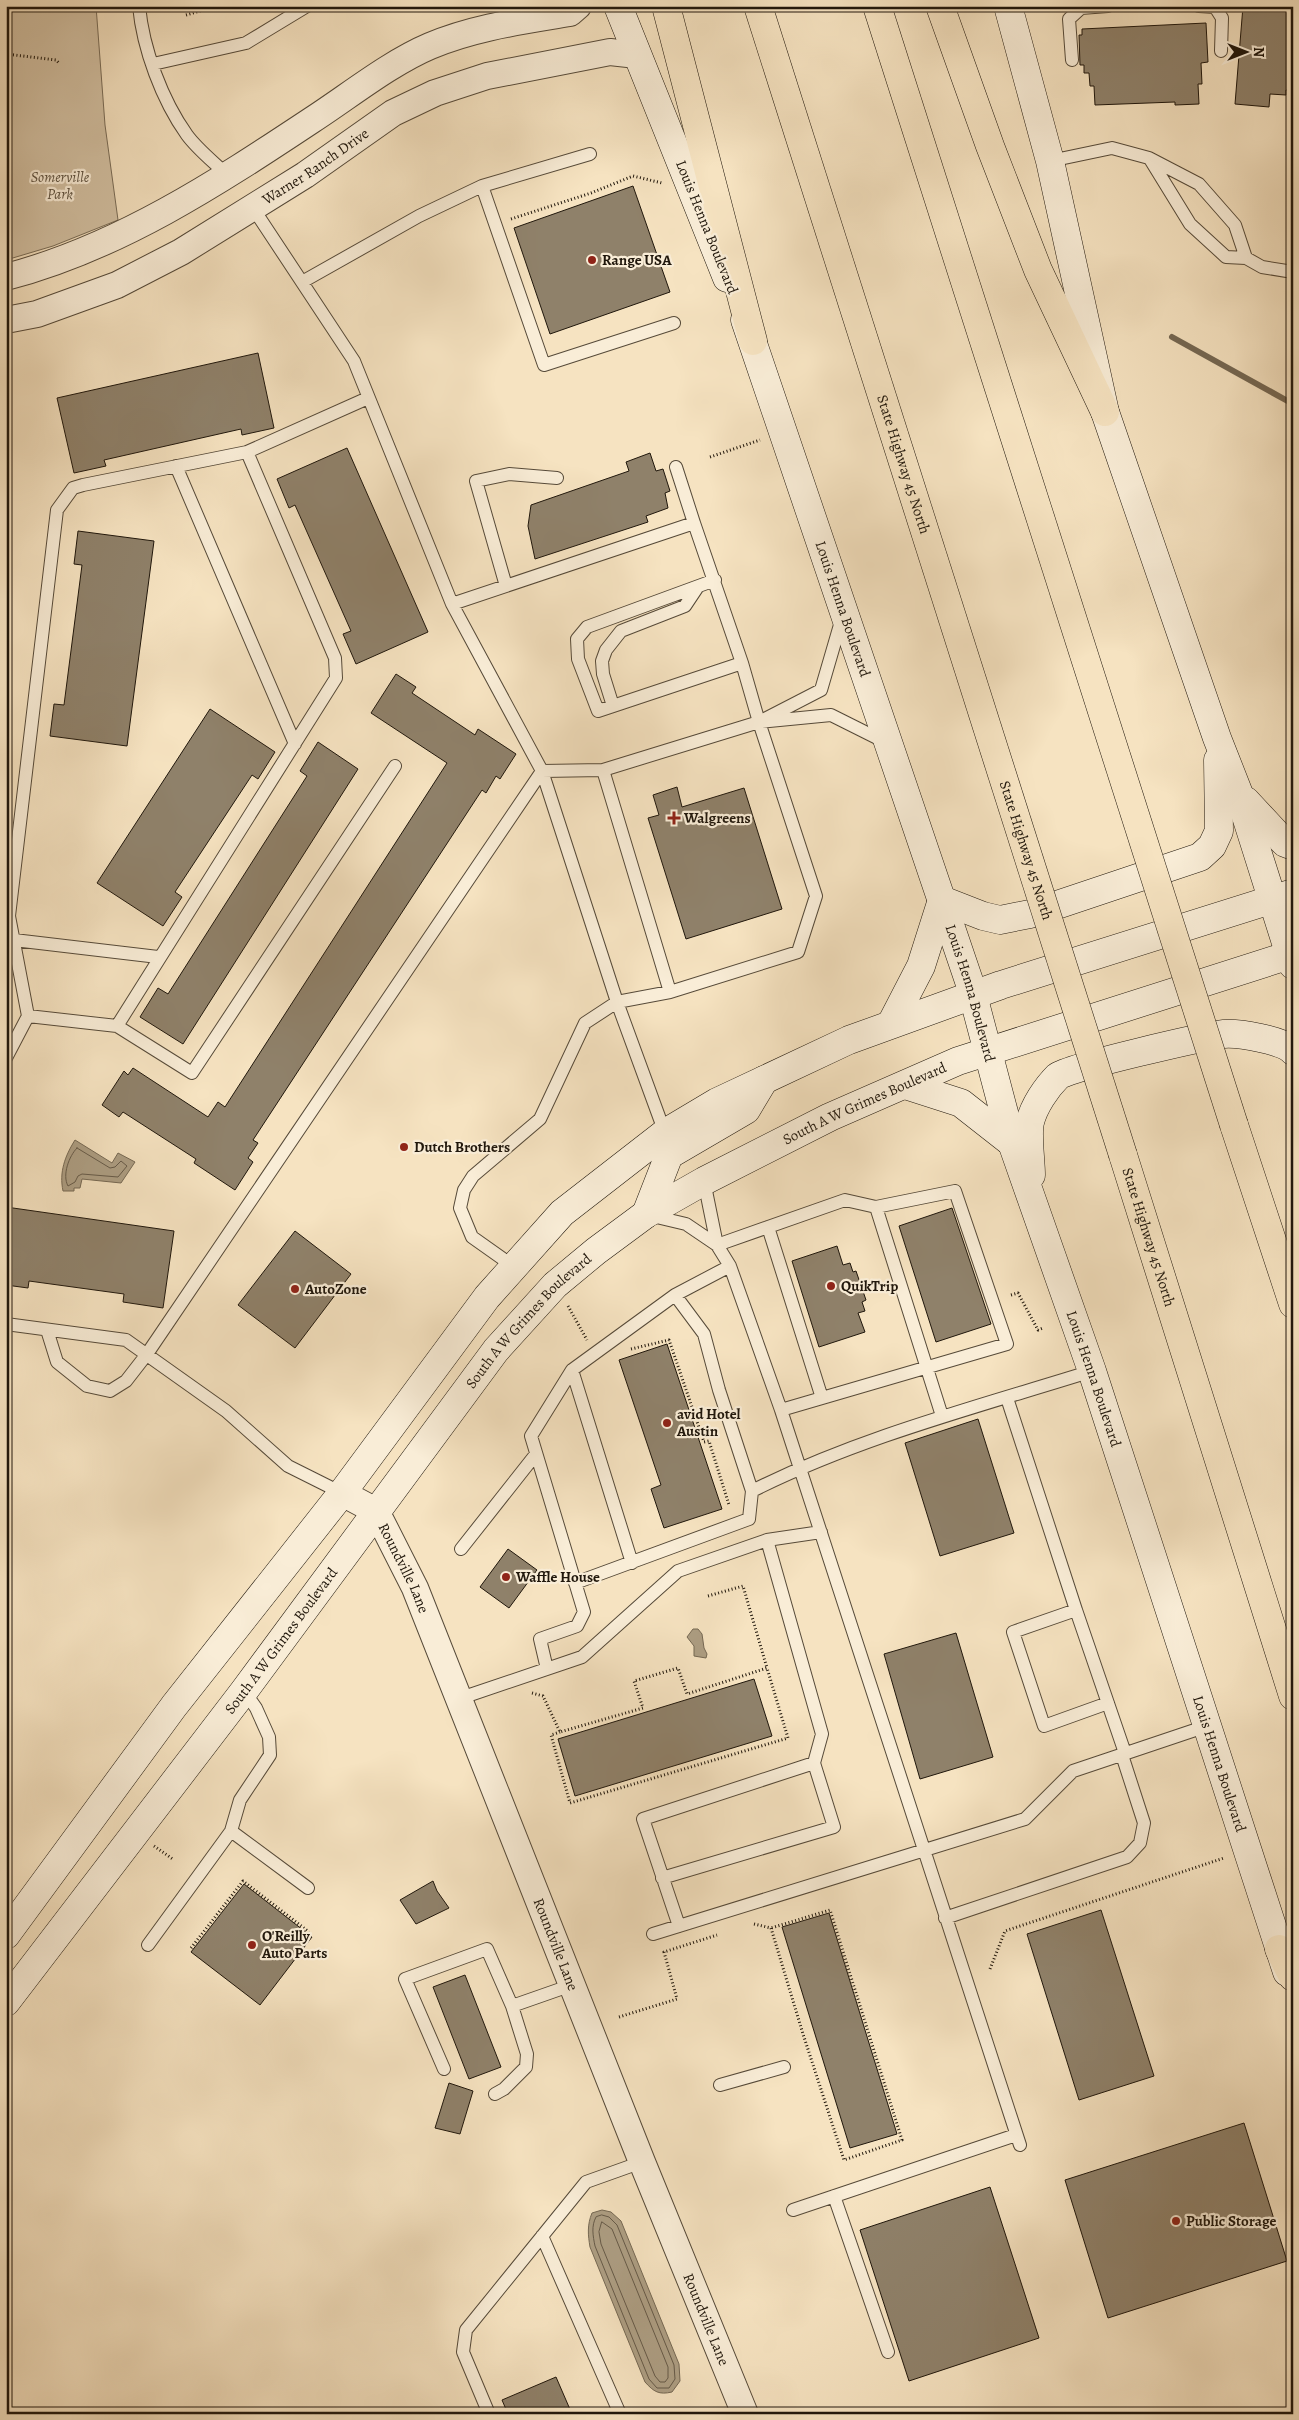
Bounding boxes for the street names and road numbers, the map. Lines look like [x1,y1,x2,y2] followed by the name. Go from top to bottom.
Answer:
[257,123,373,210] street label: Warner Ranch Drive
[671,157,743,298] street label: Louis Henna Boulevard
[872,392,935,537] street label: State Highway 45 North
[811,538,876,680] street label: Louis Henna Boulevard
[995,778,1058,923] street label: State Highway 45 North
[941,922,1000,1065] street label: Louis Henna Boulevard
[779,1057,950,1149] street label: South A W Grimes Boulevard
[1118,1165,1180,1309] street label: State Highway 45 North
[461,1248,596,1393] street label: South A W Grimes Boulevard
[1062,1308,1126,1450] street label: Louis Henna Boulevard
[374,1519,434,1616] street label: Roundville Lane
[220,1563,343,1718] street label: South A W Grimes Boulevard
[1188,1693,1251,1835] street label: Louis Henna Boulevard
[529,1895,583,1994] street label: Roundville Lane
[678,2270,734,2369] street label: Roundville Lane

